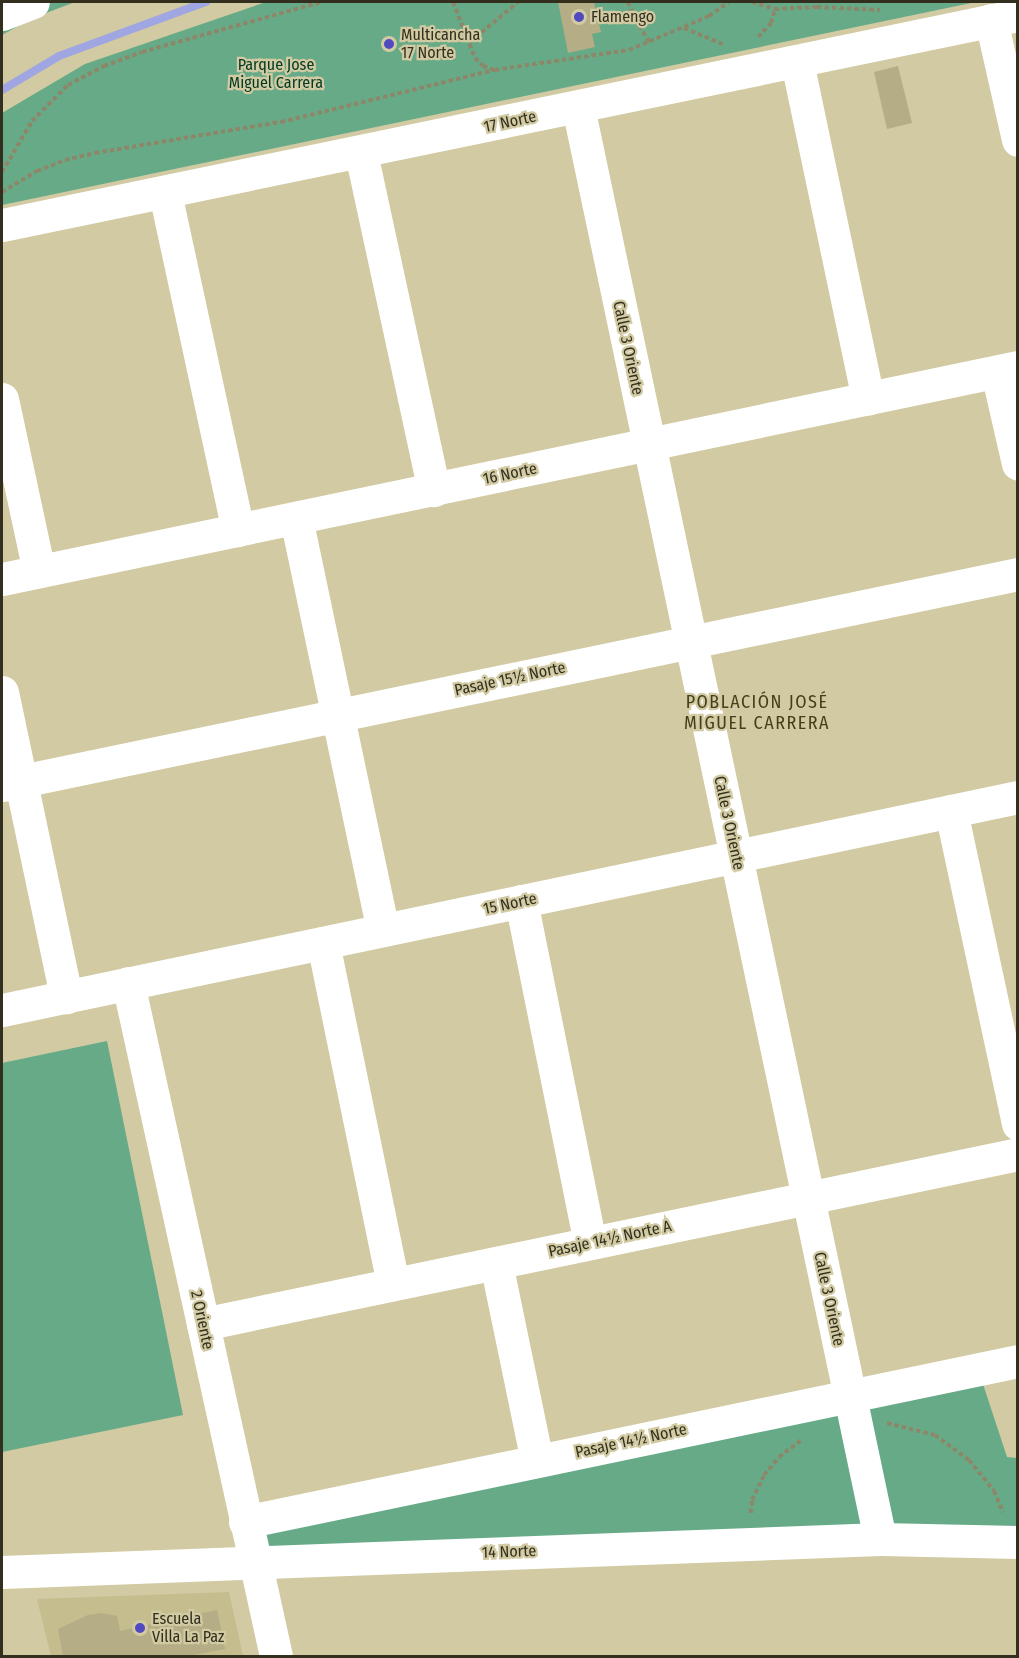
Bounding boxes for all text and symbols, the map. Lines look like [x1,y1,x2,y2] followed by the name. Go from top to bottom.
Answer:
[591,7,654,27] place label: Flamengo
[572,10,586,24] marker: Flamengo
[401,25,480,63] place label: Multicancha 17 Norte
[382,37,396,51] marker: Multicancha 17 Norte
[229,55,323,93] park label: Parque Jose Miguel Carrera
[482,107,538,137] street label: 17 Norte
[609,299,647,397] street label: Calle 3 Oriente
[481,459,539,489] street label: 16 Norte
[453,658,567,700] street label: Pasaje 15½ Norte
[684,692,830,734] district label: POBLACIÓN JOSÉ MIGUEL CARRERA
[710,774,748,872] street label: Calle 3 Oriente
[482,889,538,919] street label: 15 Norte
[547,1217,673,1261] street label: Pasaje 14½ Norte A
[810,1250,848,1348] street label: Calle 3 Oriente
[186,1289,218,1351] street label: 2 Oriente
[574,1420,688,1462] street label: Pasaje 14½ Norte
[482,1541,536,1563] street label: 14 Norte
[152,1609,224,1647] place label: Escuela Villa La Paz
[133,1621,147,1635] marker: Escuela Villa La Paz

